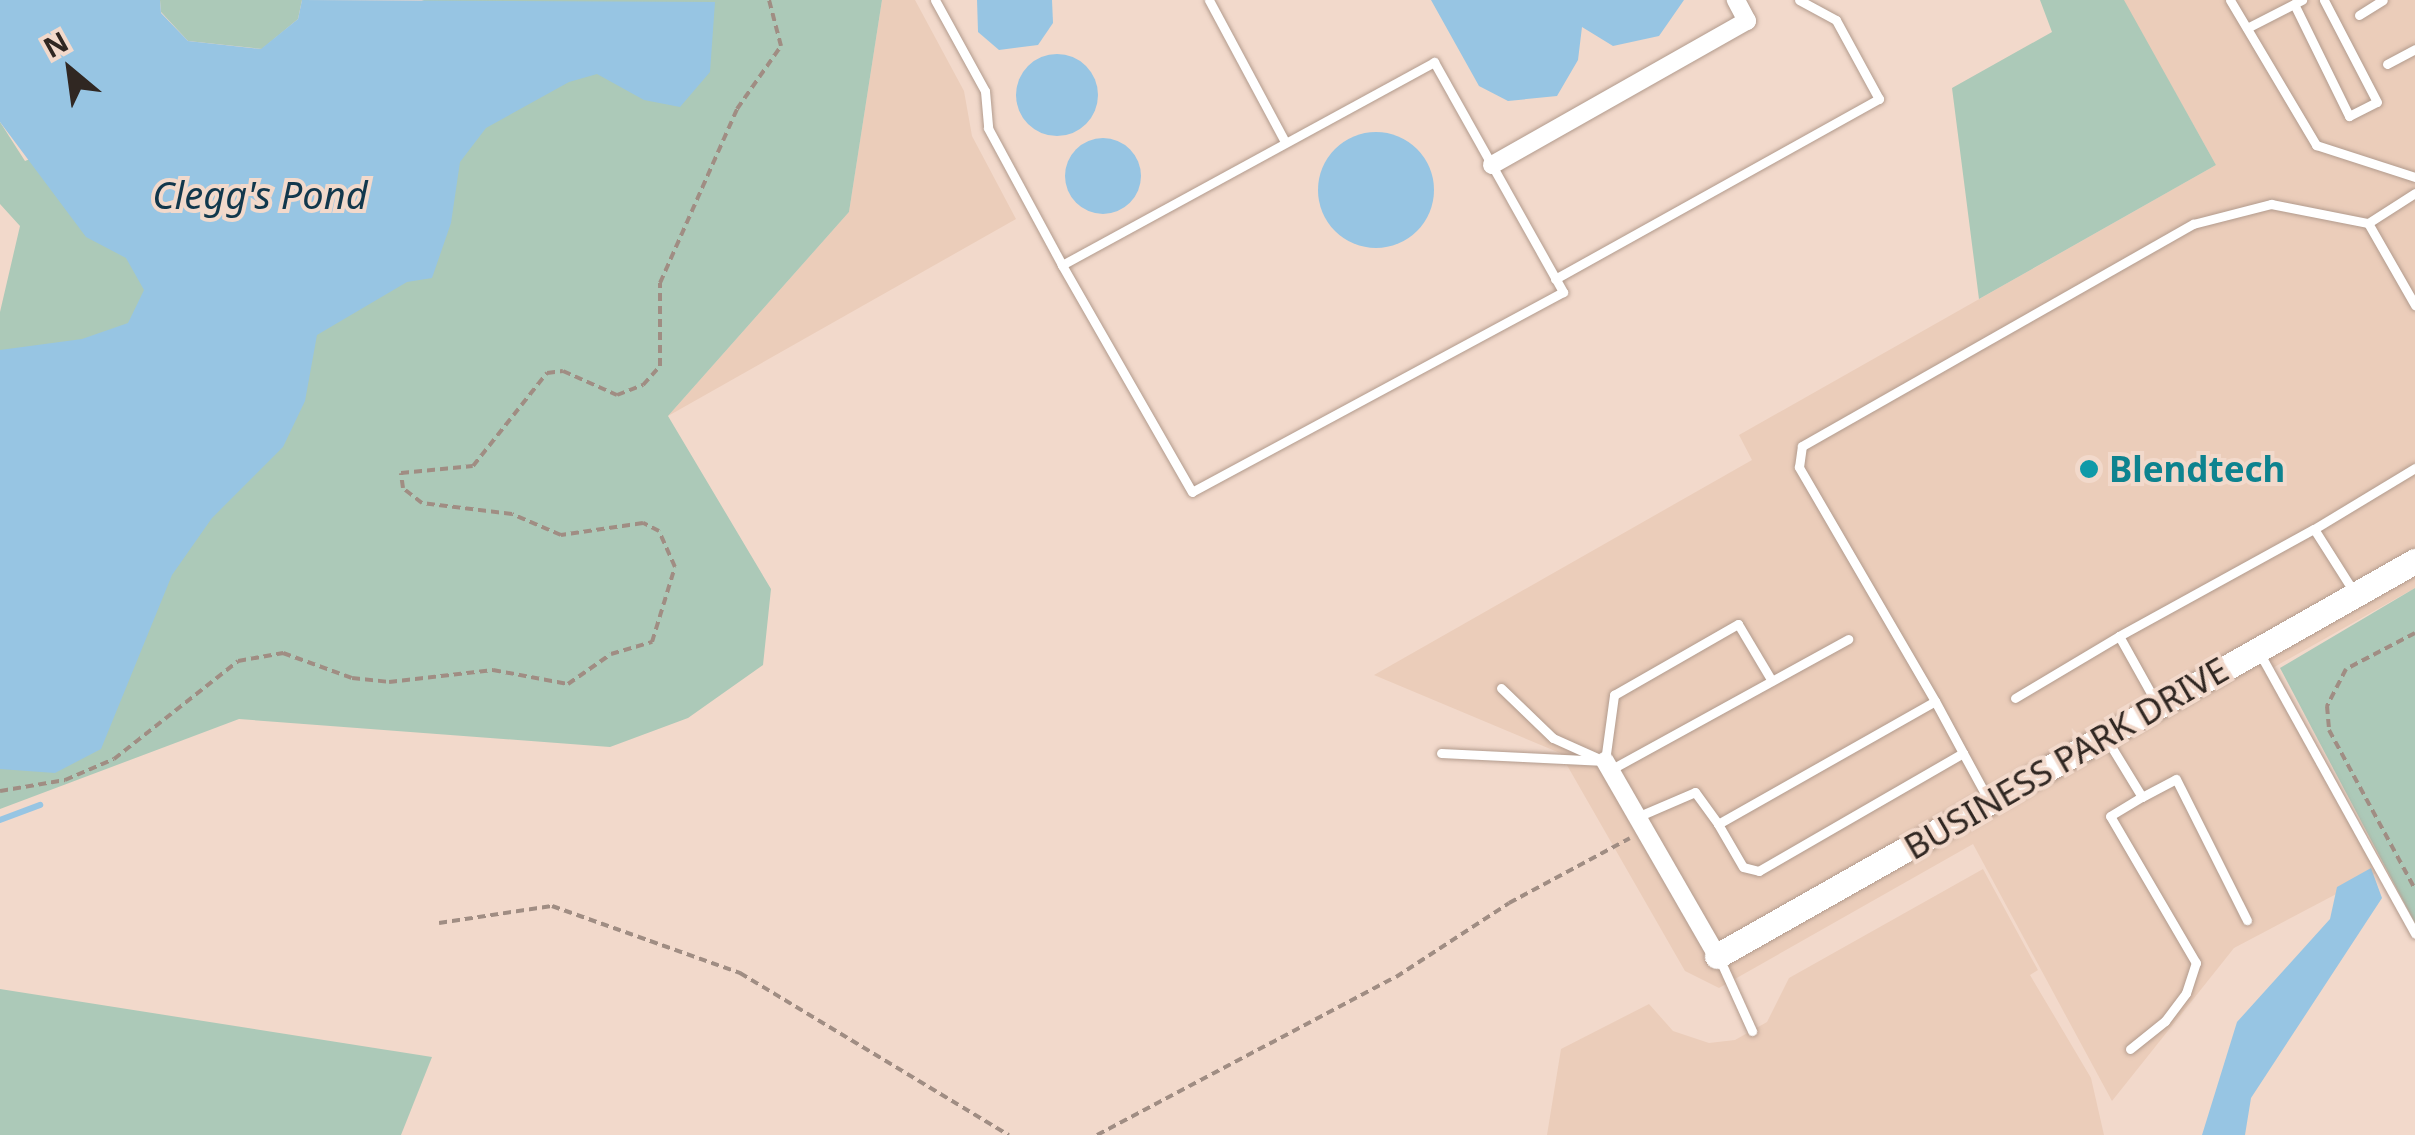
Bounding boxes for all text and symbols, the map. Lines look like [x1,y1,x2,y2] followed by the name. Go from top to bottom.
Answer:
[20,20,120,120] north arrow
[36,22,75,66] text: N
[152,172,368,218] water label: Clegg's Pond
[2109,448,2285,490] place label: Blendtech
[2078,458,2100,480] marker: Blendtech
[1897,648,2235,868] street label: BUSINESS PARK DRIVE

